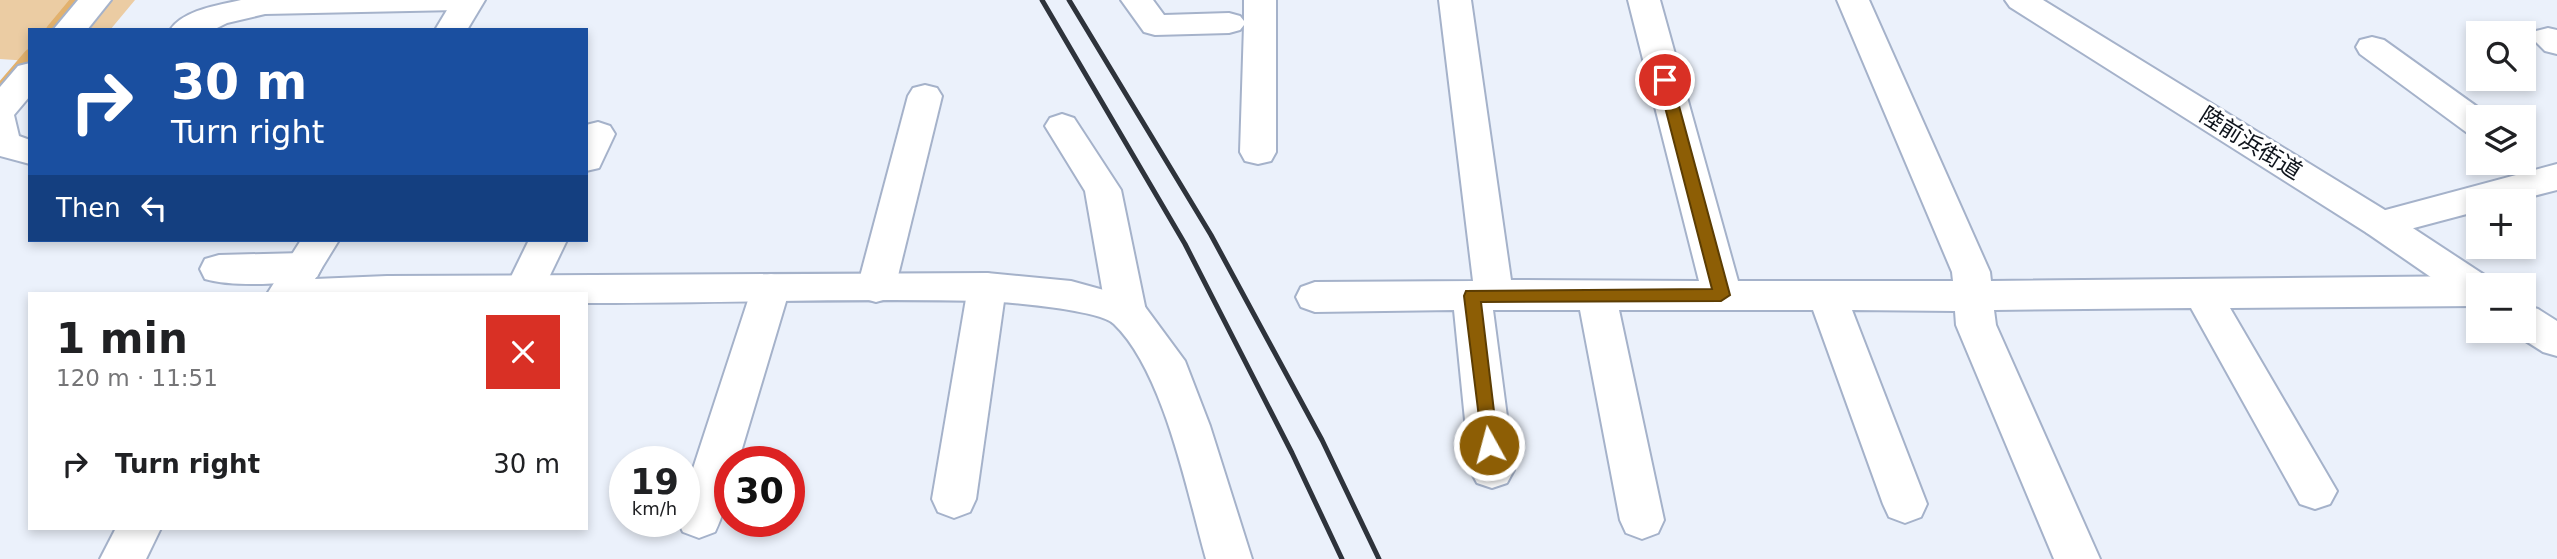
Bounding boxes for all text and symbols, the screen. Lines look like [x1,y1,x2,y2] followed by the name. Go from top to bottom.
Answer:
[2466,21,2536,343] map controls
[2466,21,2536,91] button: search
[1635,50,1695,110] pin
[171,54,307,111] text: 30 m
[56,56,147,147] icon: right
[1646,61,1684,99] icon: arrive
[2195,102,2307,184] street label: 陸前浜街道
[2466,105,2536,175] button: layers
[171,113,324,151] text: Turn right
[135,189,173,227] icon: left
[2466,189,2536,259] button: +
[56,193,121,223] text: Then
[2466,273,2536,343] button: −
[56,314,188,363] text: 1 min
[486,315,560,389] button: close
[56,365,218,391] text: 120 m · 11:51
[1452,408,1526,482] position arrow
[56,445,94,483] icon: right
[714,446,805,537] speed limit sign: 30
[115,449,260,479] text: Turn right
[493,449,560,479] text: 30 m
[630,462,679,502] text: 19
[632,498,677,519] text: km/h

